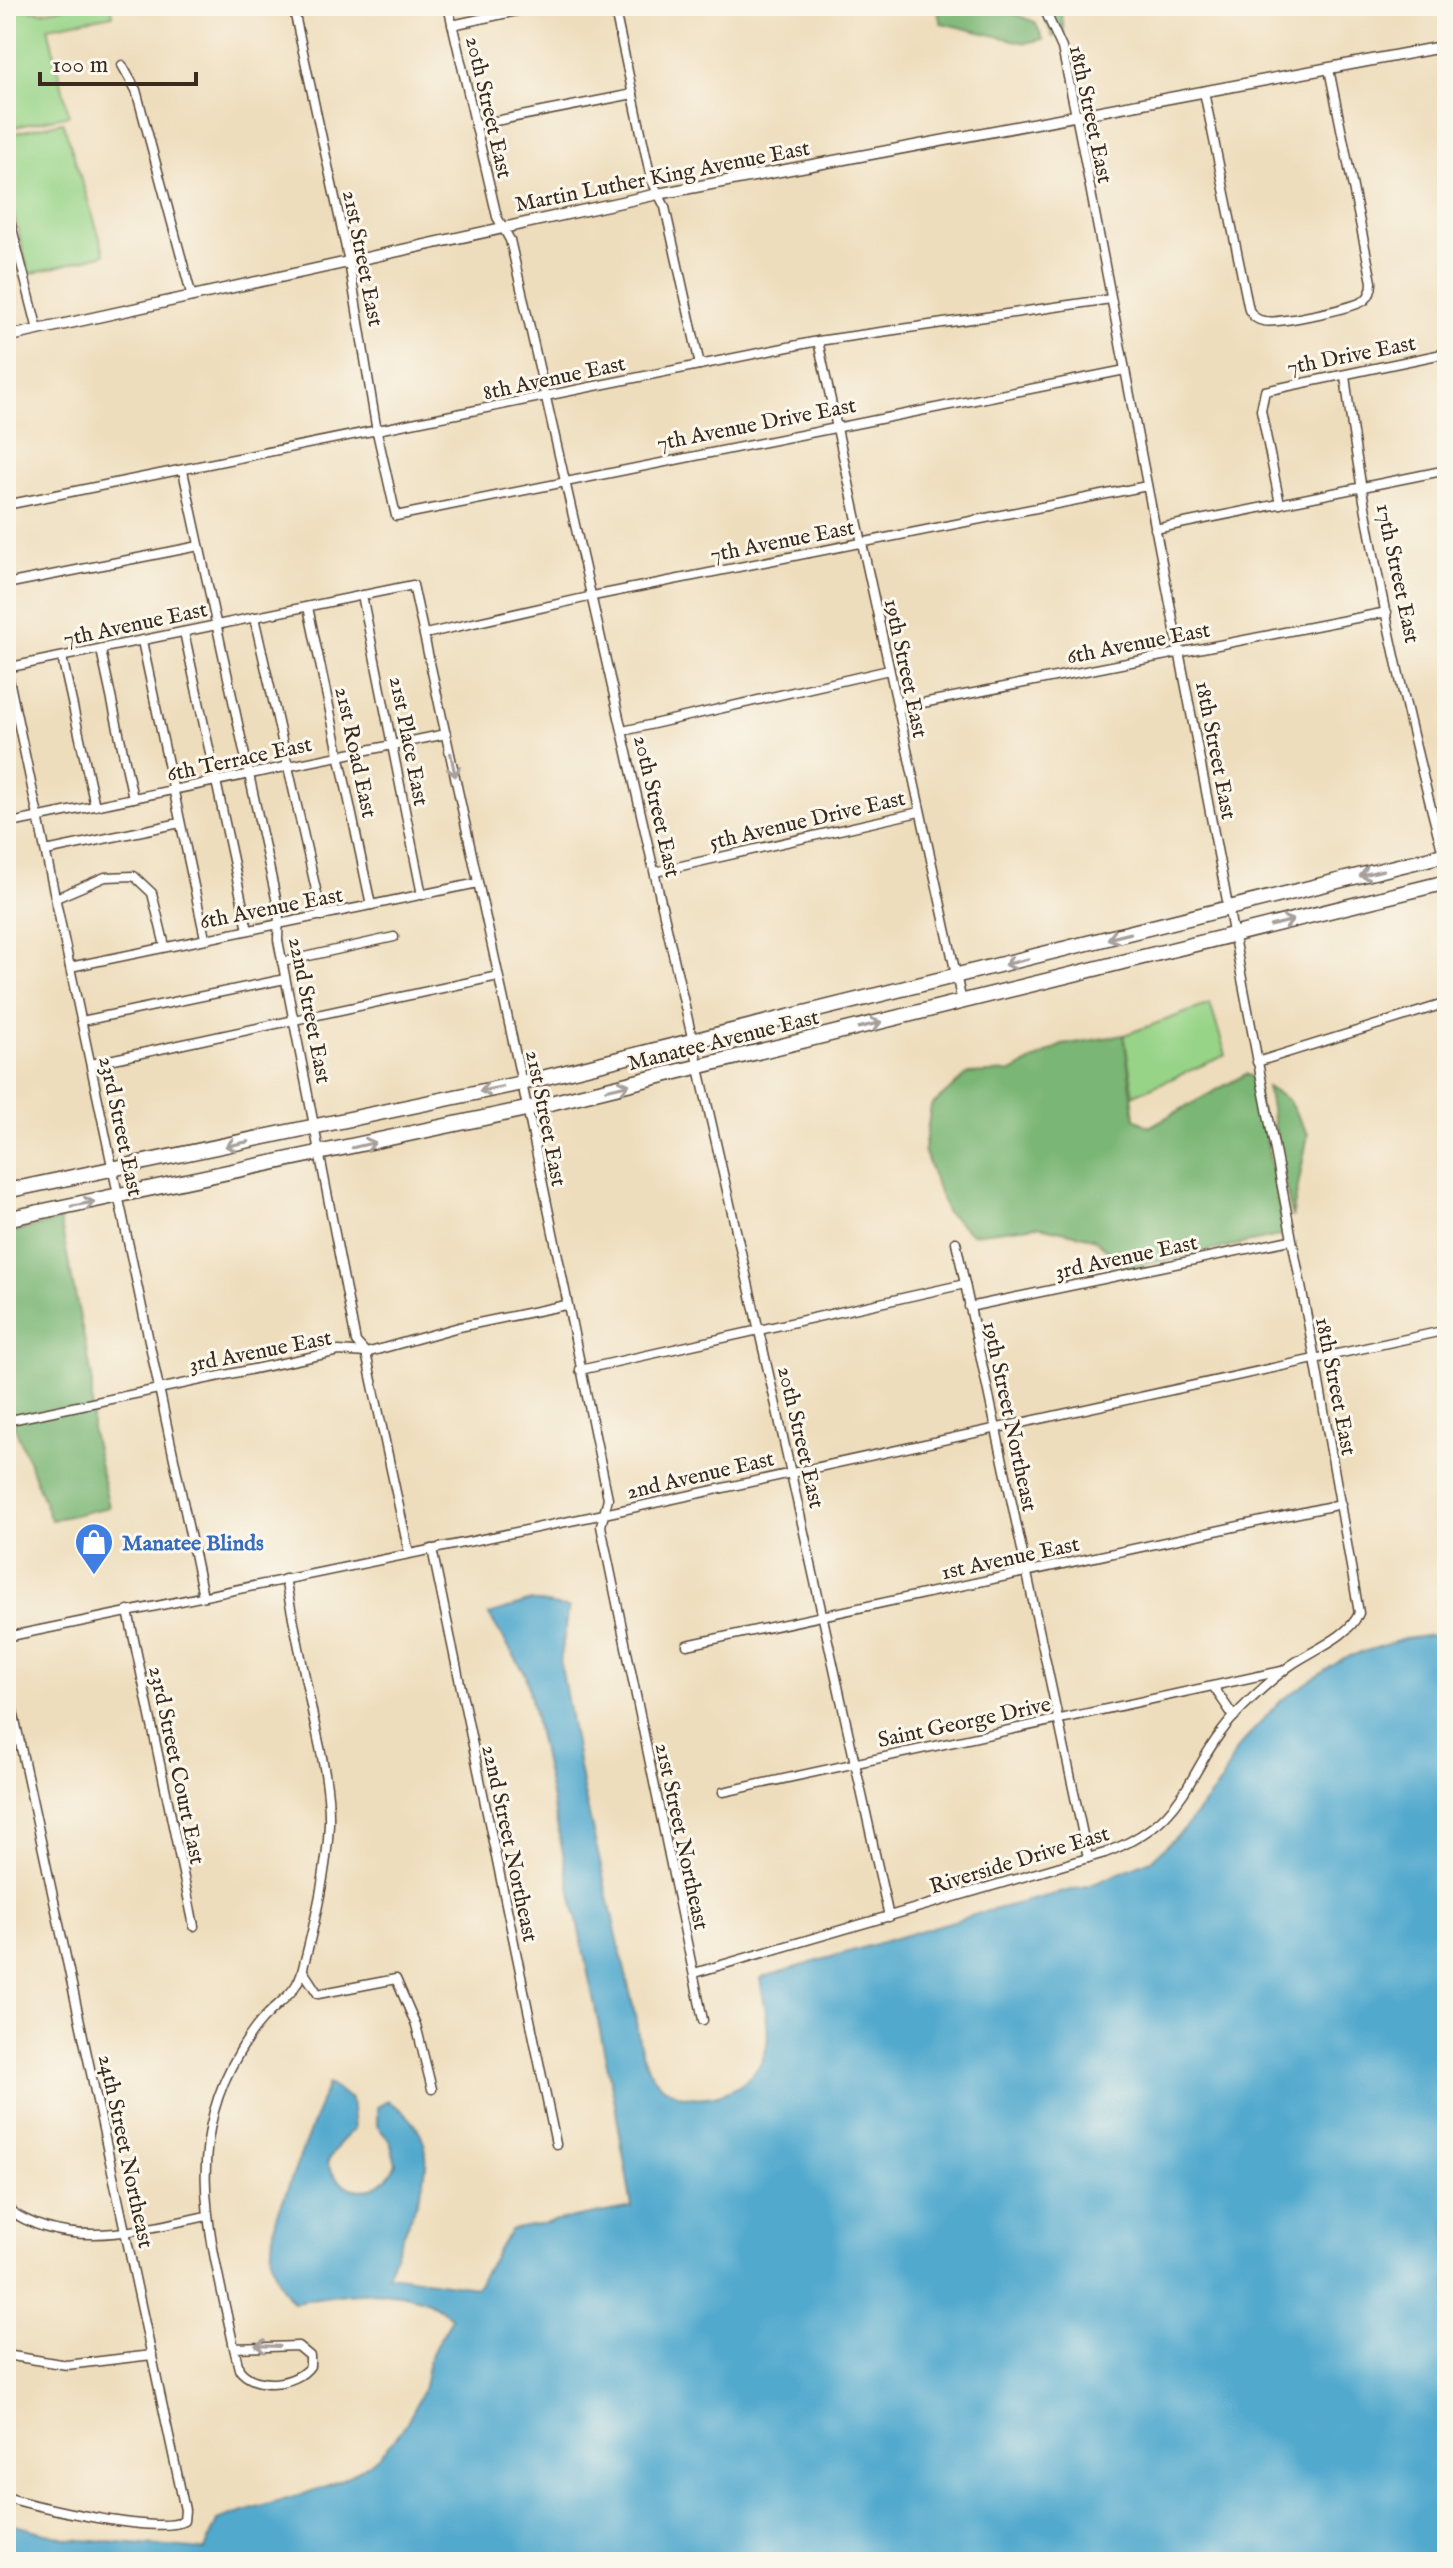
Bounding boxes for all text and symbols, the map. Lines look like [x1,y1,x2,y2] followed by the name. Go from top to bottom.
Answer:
[458,34,518,182] street label: 20th Street East
[40,36,196,86] scale bar
[1062,43,1118,186] street label: 18th Street East
[52,50,108,81] text: 100 m
[513,135,813,219] street label: Martin Luther King Avenue East
[335,188,389,329] street label: 21st Street East
[1285,330,1419,382] street label: 7th Drive East
[481,350,629,408] street label: 8th Avenue East
[654,392,859,458] street label: 7th Avenue Drive East
[1369,501,1426,646] street label: 17th Street East
[708,514,857,570] street label: 7th Avenue East
[61,596,210,654] street label: 7th Avenue East
[877,596,934,741] street label: 19th Street East
[1064,616,1213,672] street label: 6th Avenue East
[382,674,434,809] street label: 21st Place East
[1188,679,1242,822] street label: 18th Street East
[328,684,383,821] street label: 21st Road East
[164,731,315,789] street label: 6th Terrace East
[626,733,686,881] street label: 20th Street East
[446,752,461,777] one-way arrow
[707,785,909,857] street label: 5th Avenue Drive East
[1359,867,1385,882] one-way arrow
[197,881,346,937] street label: 6th Avenue East
[1269,915,1294,930] one-way arrow
[1107,930,1133,945] one-way arrow
[281,935,337,1086] street label: 22nd Street East
[1003,955,1029,970] one-way arrow
[625,1004,822,1078] street label: Manatee Avenue East
[857,1017,883,1032] one-way arrow
[518,1048,572,1189] street label: 21st Street East
[92,1054,149,1200] street label: 23rd Street East
[604,1079,630,1094] one-way arrow
[479,1083,504,1098] one-way arrow
[224,1137,250,1152] one-way arrow
[351,1137,377,1152] one-way arrow
[69,1196,95,1211] one-way arrow
[1053,1229,1201,1287] street label: 3rd Avenue East
[1308,1315,1362,1458] street label: 18th Street East
[975,1319,1043,1514] street label: 19th Street Northeast
[187,1324,335,1380] street label: 3rd Avenue East
[770,1364,830,1512] street label: 20th Street East
[624,1445,777,1507] street label: 2nd Avenue East
[73,1521,115,1576] shop icon: Manatee Blinds
[122,1530,264,1558] place label: Manatee Blinds
[939,1531,1082,1587] street label: 1st Avenue East
[141,1664,211,1868] street label: 23rd Street Court East
[875,1691,1054,1755] street label: Saint George Drive
[648,1740,715,1933] street label: 21st Street Northeast
[474,1742,544,1945] street label: 22nd Street Northeast
[926,1820,1113,1902] street label: Riverside Drive East
[91,2052,159,2251] street label: 24th Street Northeast
[254,2338,281,2353] one-way arrow

